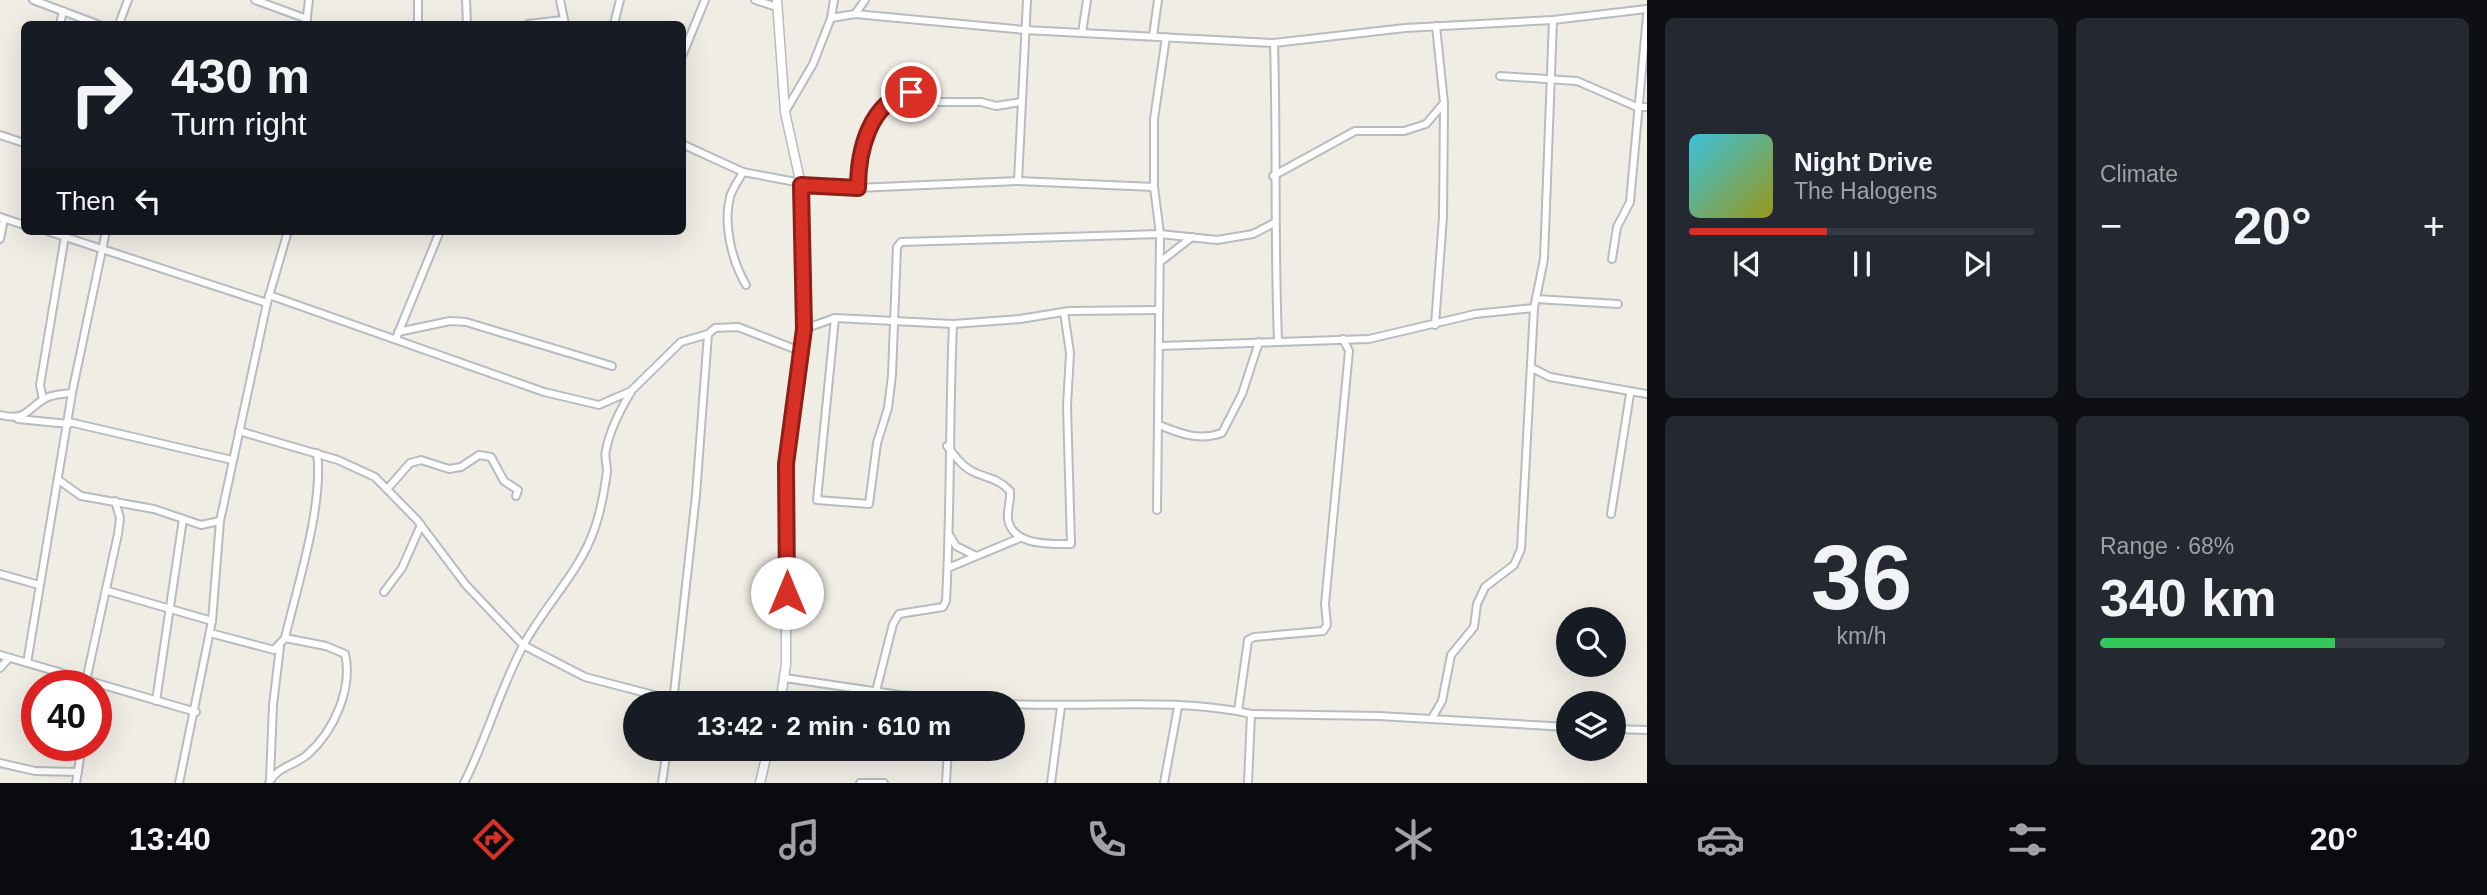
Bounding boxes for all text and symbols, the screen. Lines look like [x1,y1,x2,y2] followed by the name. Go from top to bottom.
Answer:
[56,49,147,140] icon: right
[171,49,310,103] text: 430 m
[881,62,941,122] pin
[892,73,930,111] icon: arrive
[171,106,307,142] text: Turn right
[1794,147,1933,177] text: Night Drive
[2100,161,2178,187] text: Climate
[1794,178,1937,204] text: The Halogens
[129,182,167,220] icon: left
[56,186,115,216] text: Then
[2233,197,2312,255] text: 20°
[2100,205,2122,247] text: −
[2423,205,2445,247] text: +
[1728,245,1766,283] icon: previous
[1843,245,1881,283] icon: pause
[1958,245,1996,283] icon: next
[1811,527,1912,628] text: 36
[2100,533,2234,559] text: Range · 68%
[750,556,824,630] position arrow
[2100,569,2276,627] text: 340 km
[1556,607,1626,761] map controls
[1556,607,1626,677] button: search
[1837,623,1886,649] text: km/h
[21,670,112,761] speed limit sign: 40
[1556,691,1626,761] button: layers
[697,711,951,741] text: 13:42 · 2 min · 610 m
[469,815,518,864] icon: directions
[775,815,824,864] icon: music
[1082,815,1131,864] icon: phone
[1389,815,1438,864] icon: climate
[1696,815,1745,864] icon: car
[2003,815,2052,864] icon: filters
[129,821,211,857] text: 13:40
[2310,821,2358,857] text: 20°

